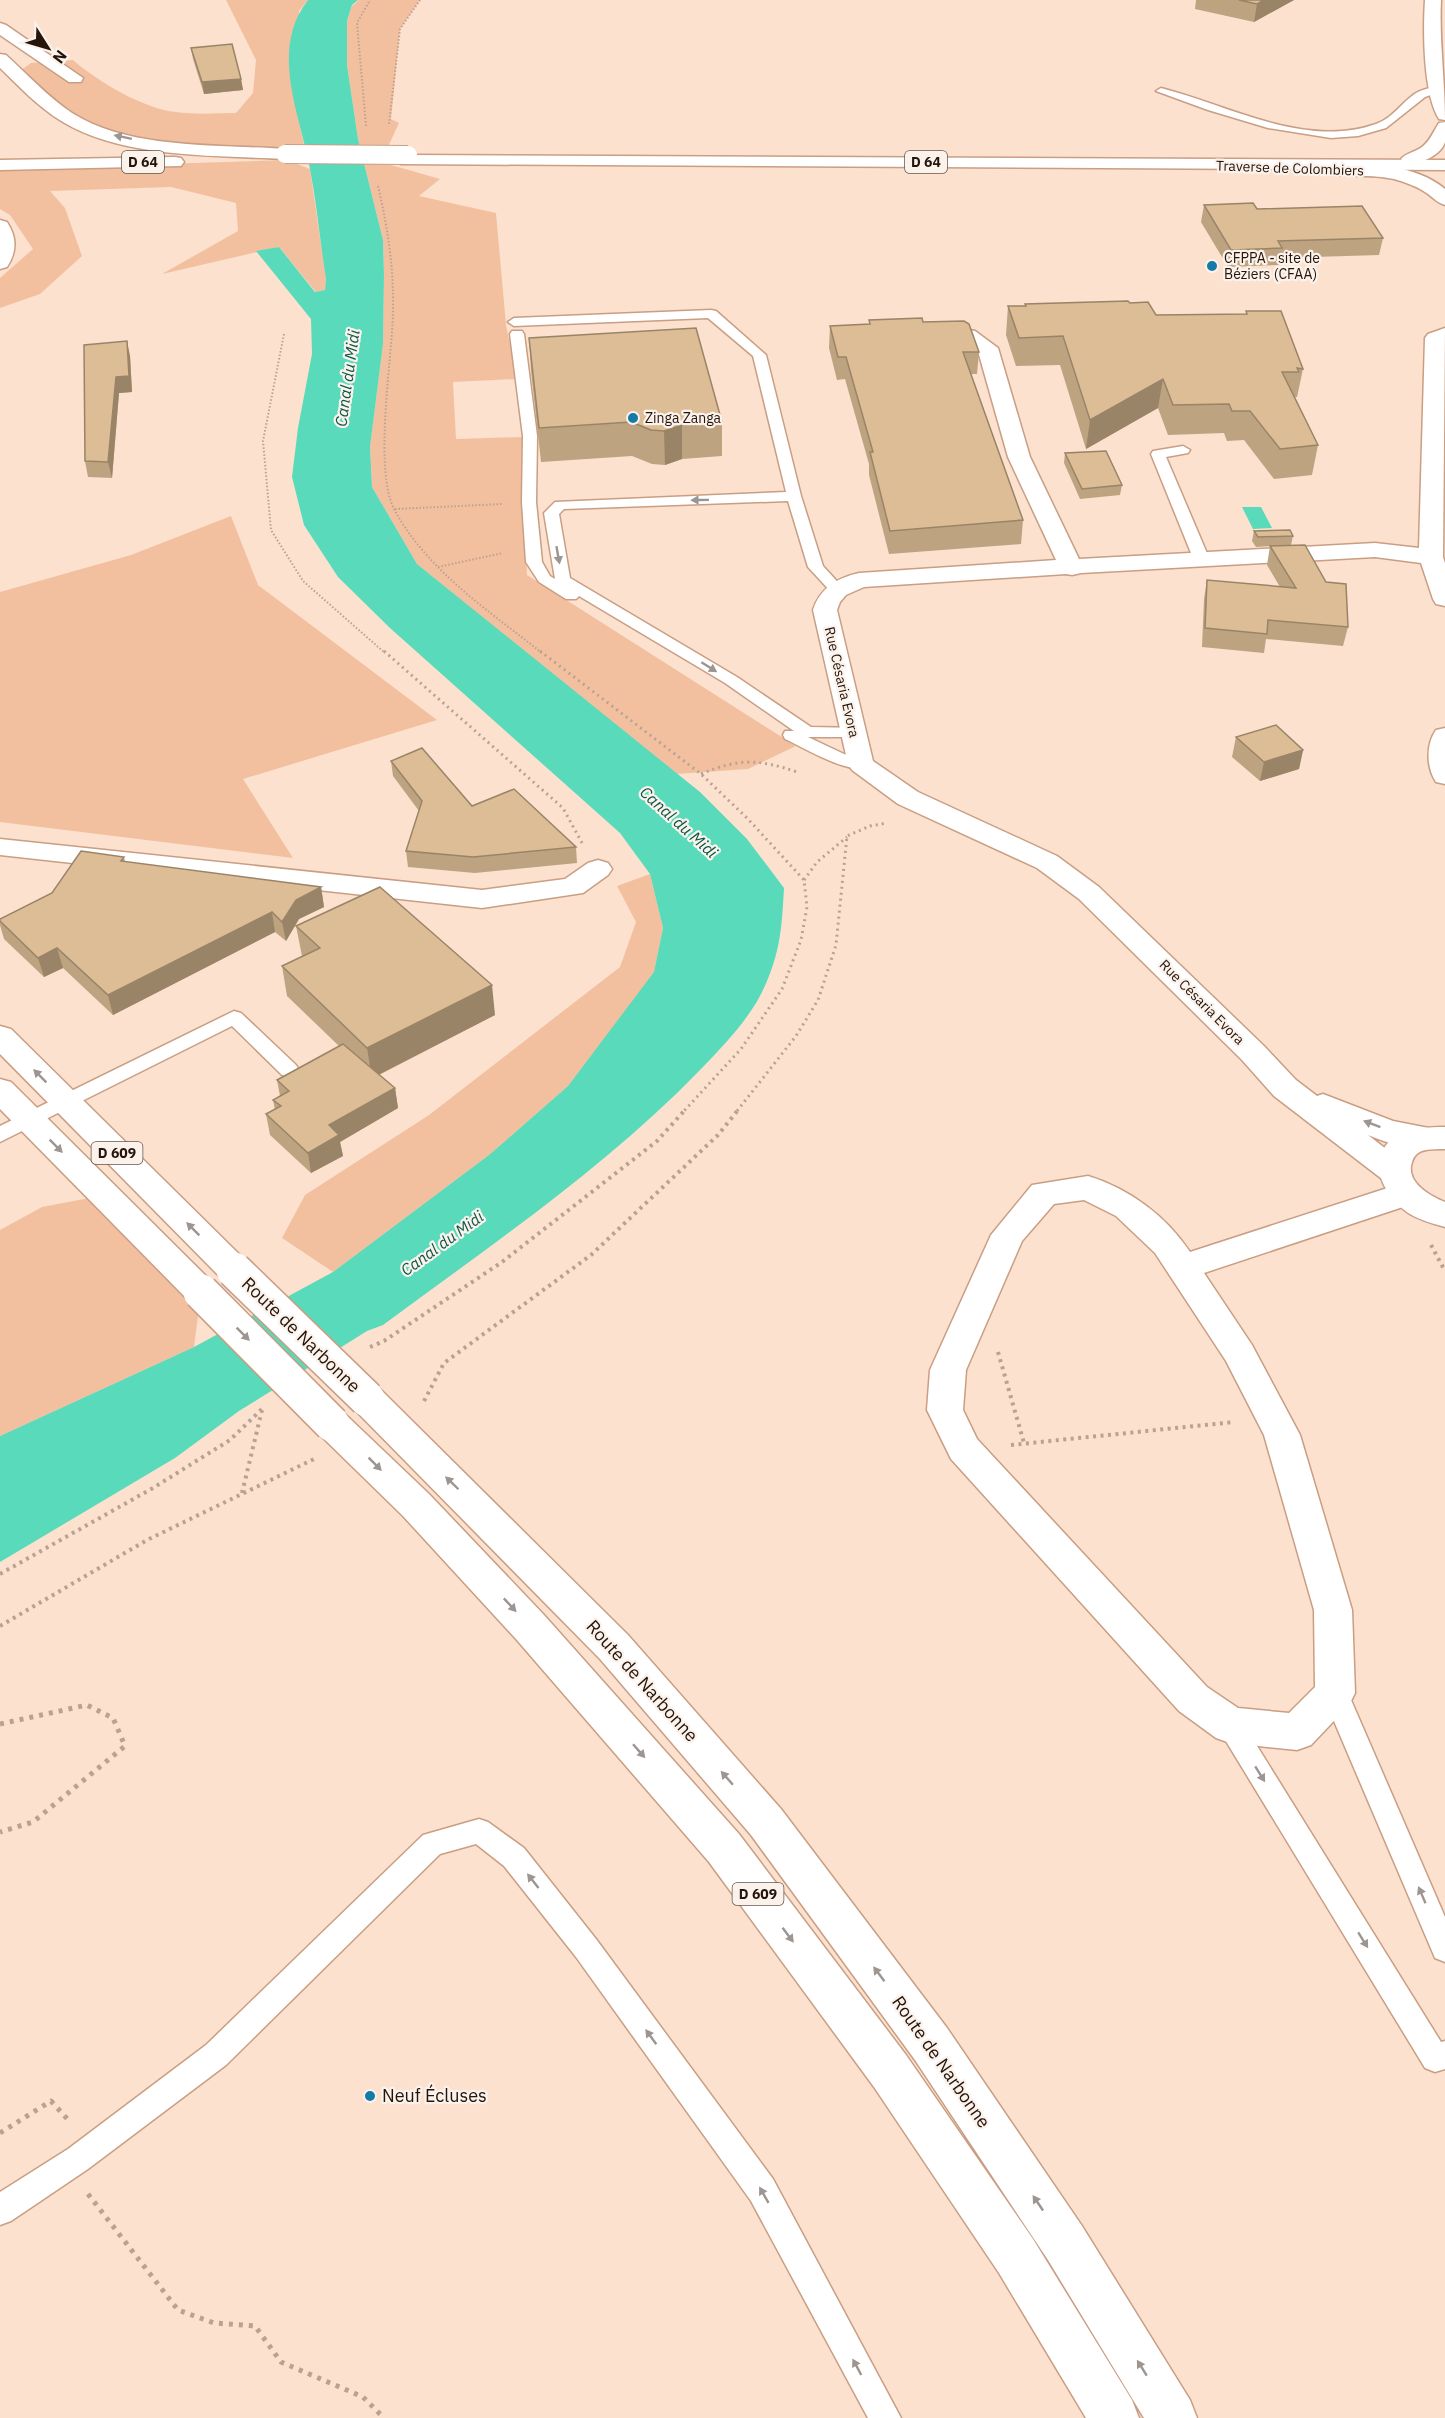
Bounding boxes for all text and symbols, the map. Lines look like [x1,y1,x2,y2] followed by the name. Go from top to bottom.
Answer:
[18,18,78,78] north arrow
[49,46,71,68] text: N
[113,132,132,141] one-way arrow
[122,151,164,173] road number: D 64
[905,151,947,173] road number: D 64
[1216,156,1364,180] street label: Traverse de Colombiers
[1224,249,1320,283] place label: CFPPA - site de Béziers (CFAA)
[1205,259,1219,273] marker: CFPPA - site de Béziers (CFAA)
[330,328,364,428] water label: Canal du Midi
[645,409,722,427] place label: Zinga Zanga
[626,411,640,425] marker: Zinga Zanga
[691,495,710,505] one-way arrow
[554,546,563,565] one-way arrow
[820,625,864,740] street label: Rue Césaria Evora
[701,661,717,672] one-way arrow
[636,782,723,863] water label: Canal du Midi
[1156,956,1249,1049] street label: Rue Césaria Evora
[33,1069,48,1083] one-way arrow
[1362,1119,1380,1129] one-way arrow
[49,1138,63,1152] one-way arrow
[92,1142,142,1164] road number: D 609
[397,1206,488,1280] water label: Canal du Midi
[186,1221,200,1236] one-way arrow
[237,1272,366,1397] street label: Route de Narbonne
[235,1326,249,1340] one-way arrow
[367,1457,381,1471] one-way arrow
[446,1477,460,1491] one-way arrow
[502,1598,516,1612] one-way arrow
[582,1615,703,1747] street label: Route de Narbonne
[632,1743,645,1758] one-way arrow
[1255,1766,1266,1782] one-way arrow
[721,1770,734,1786] one-way arrow
[528,1874,540,1889] one-way arrow
[732,1883,783,1905] road number: D 609
[1417,1886,1427,1904] one-way arrow
[782,1927,794,1942] one-way arrow
[1357,1932,1368,1948] one-way arrow
[873,1966,885,1982] one-way arrow
[887,1991,996,2132] street label: Route de Narbonne
[645,2029,657,2045] one-way arrow
[382,2084,487,2107] place label: Neuf Écluses
[363,2089,377,2103] marker: Neuf Écluses
[759,2187,770,2203] one-way arrow
[1033,2195,1044,2211] one-way arrow
[852,2358,862,2375] one-way arrow
[1136,2360,1147,2376] one-way arrow

